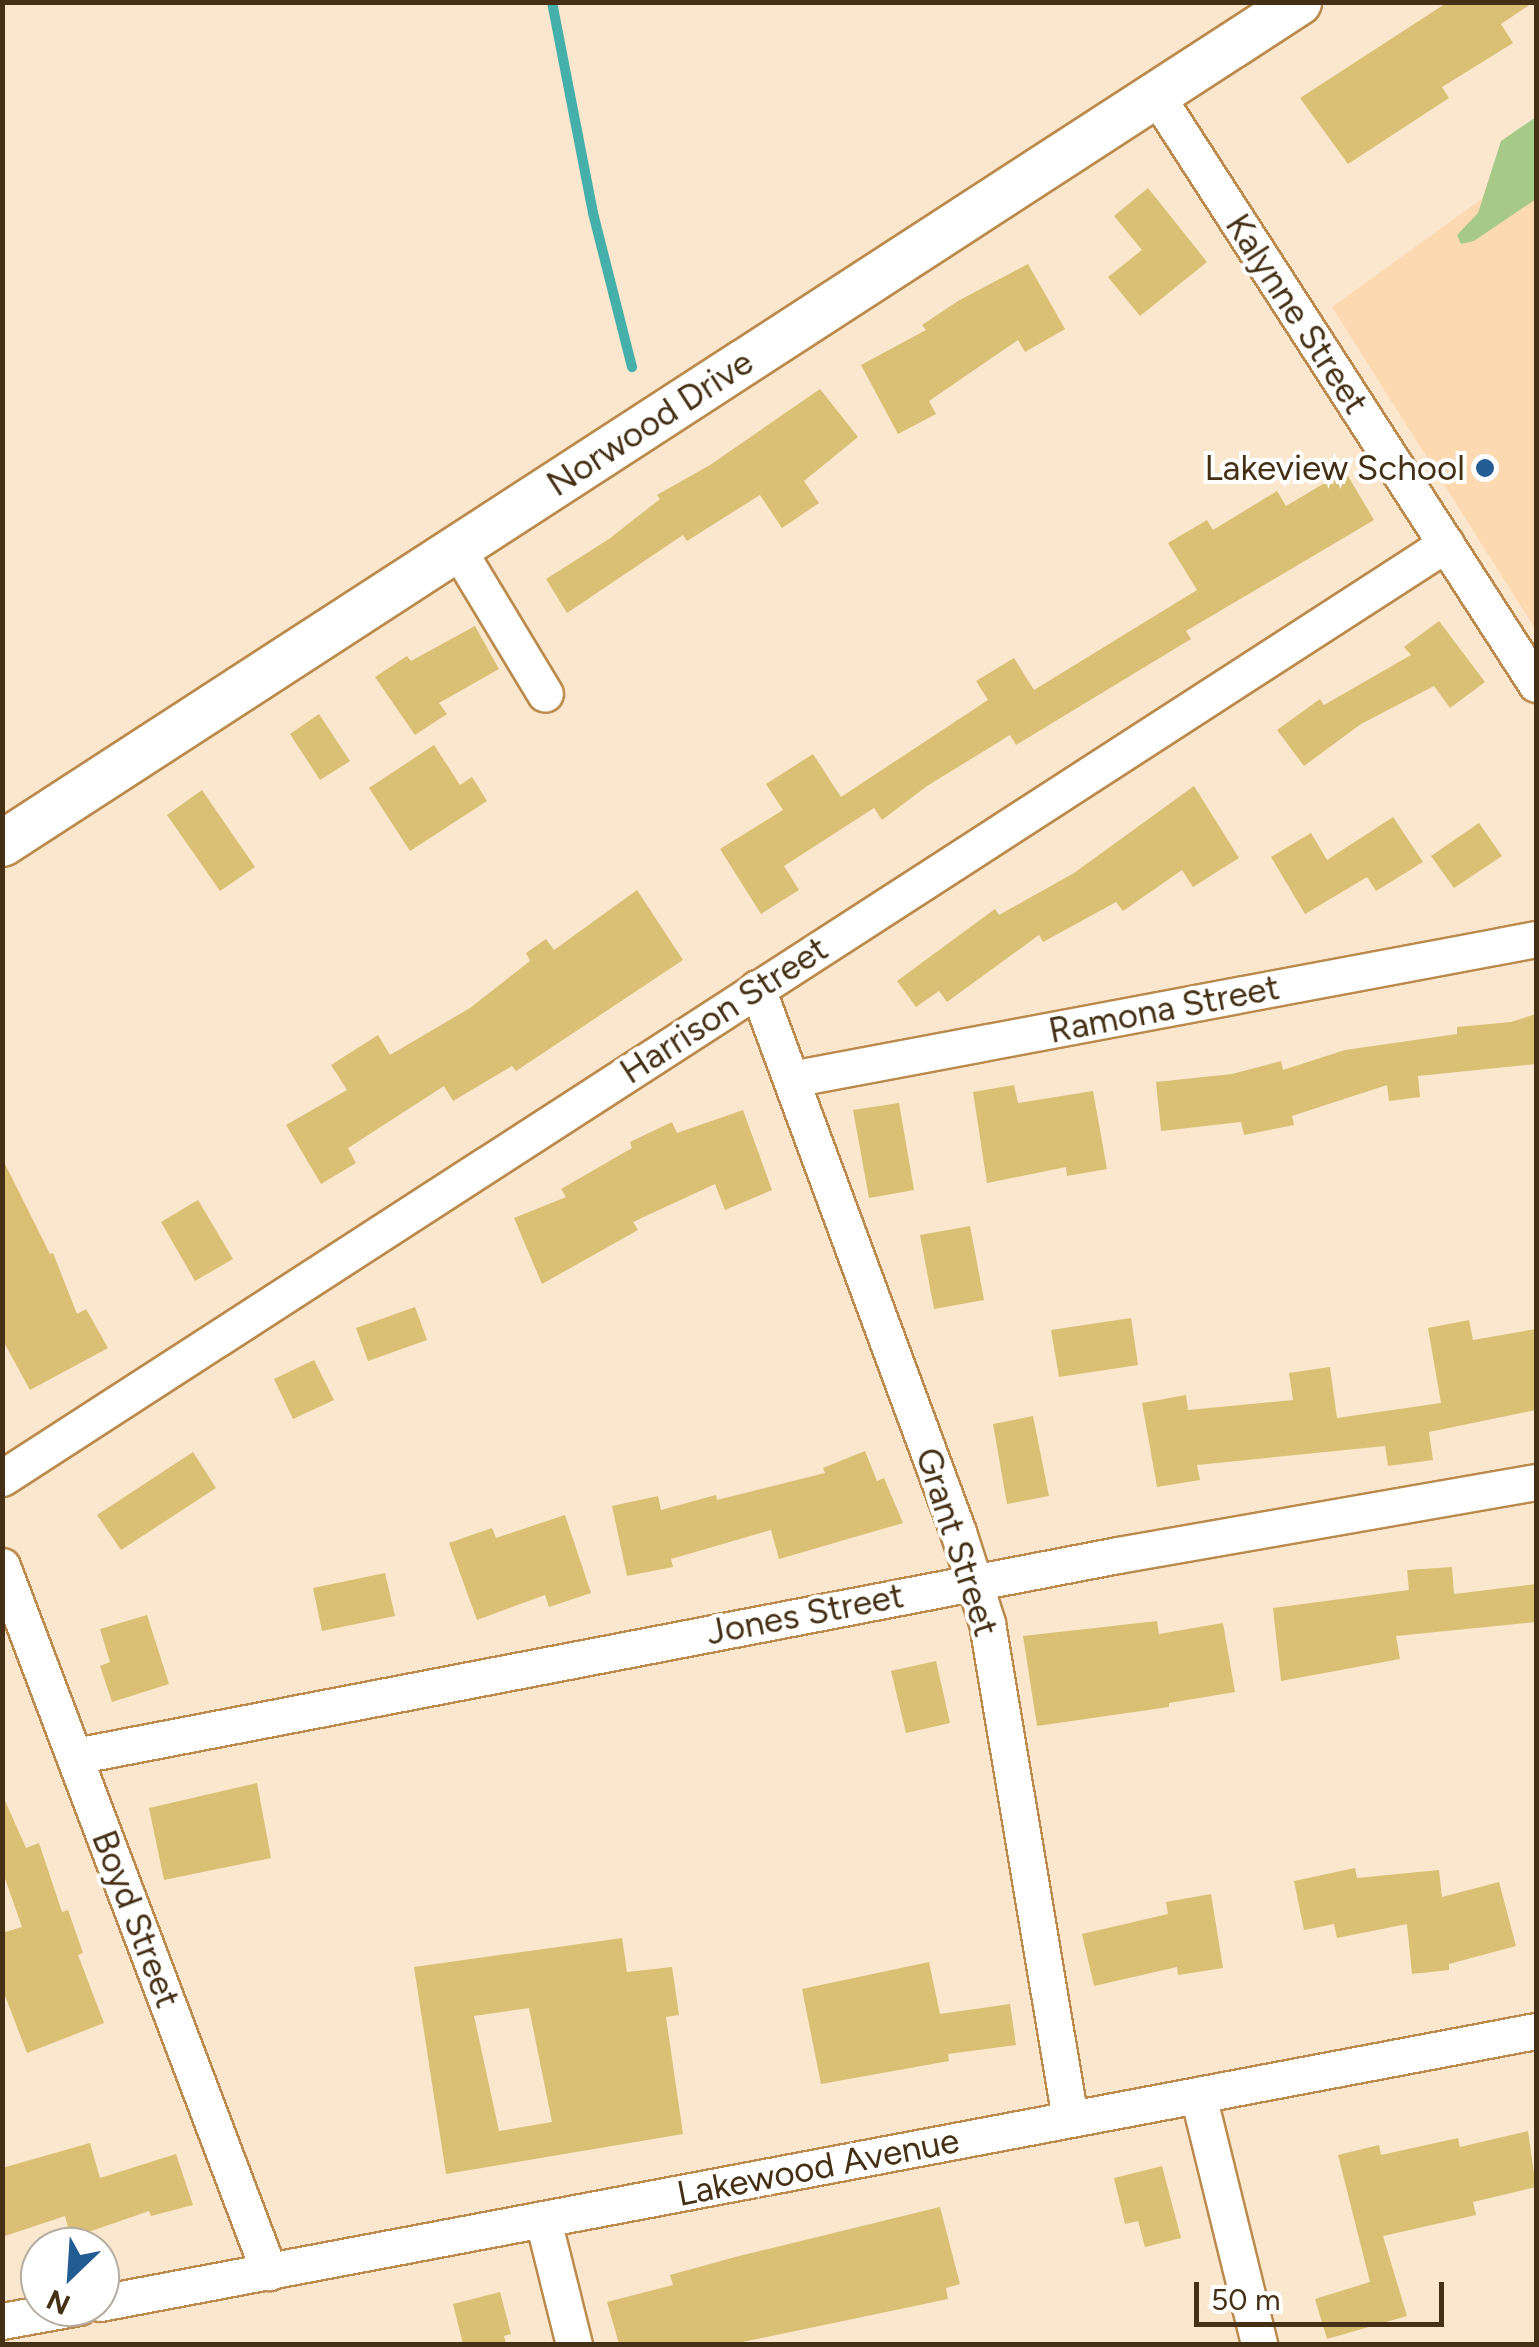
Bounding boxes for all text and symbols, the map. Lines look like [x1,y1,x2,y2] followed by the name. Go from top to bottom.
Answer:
[1217,206,1377,422] street label: Kalynne Street
[539,341,761,505] street label: Norwood Drive
[1204,447,1465,489] place label: Lakeview School
[1474,457,1496,479] marker: Lakeview School
[612,927,836,1093] street label: Harrison Street
[1045,966,1283,1052] street label: Ramona Street
[907,1442,1007,1642] street label: Grant Street
[703,1574,907,1654] street label: Jones Street
[83,1824,189,2014] street label: Boyd Street
[673,2119,963,2215] street label: Lakewood Avenue
[20,2227,120,2327] north arrow
[1199,2262,1449,2324] scale bar
[1211,2281,1280,2318] text: 50 m
[41,2282,75,2322] text: N

